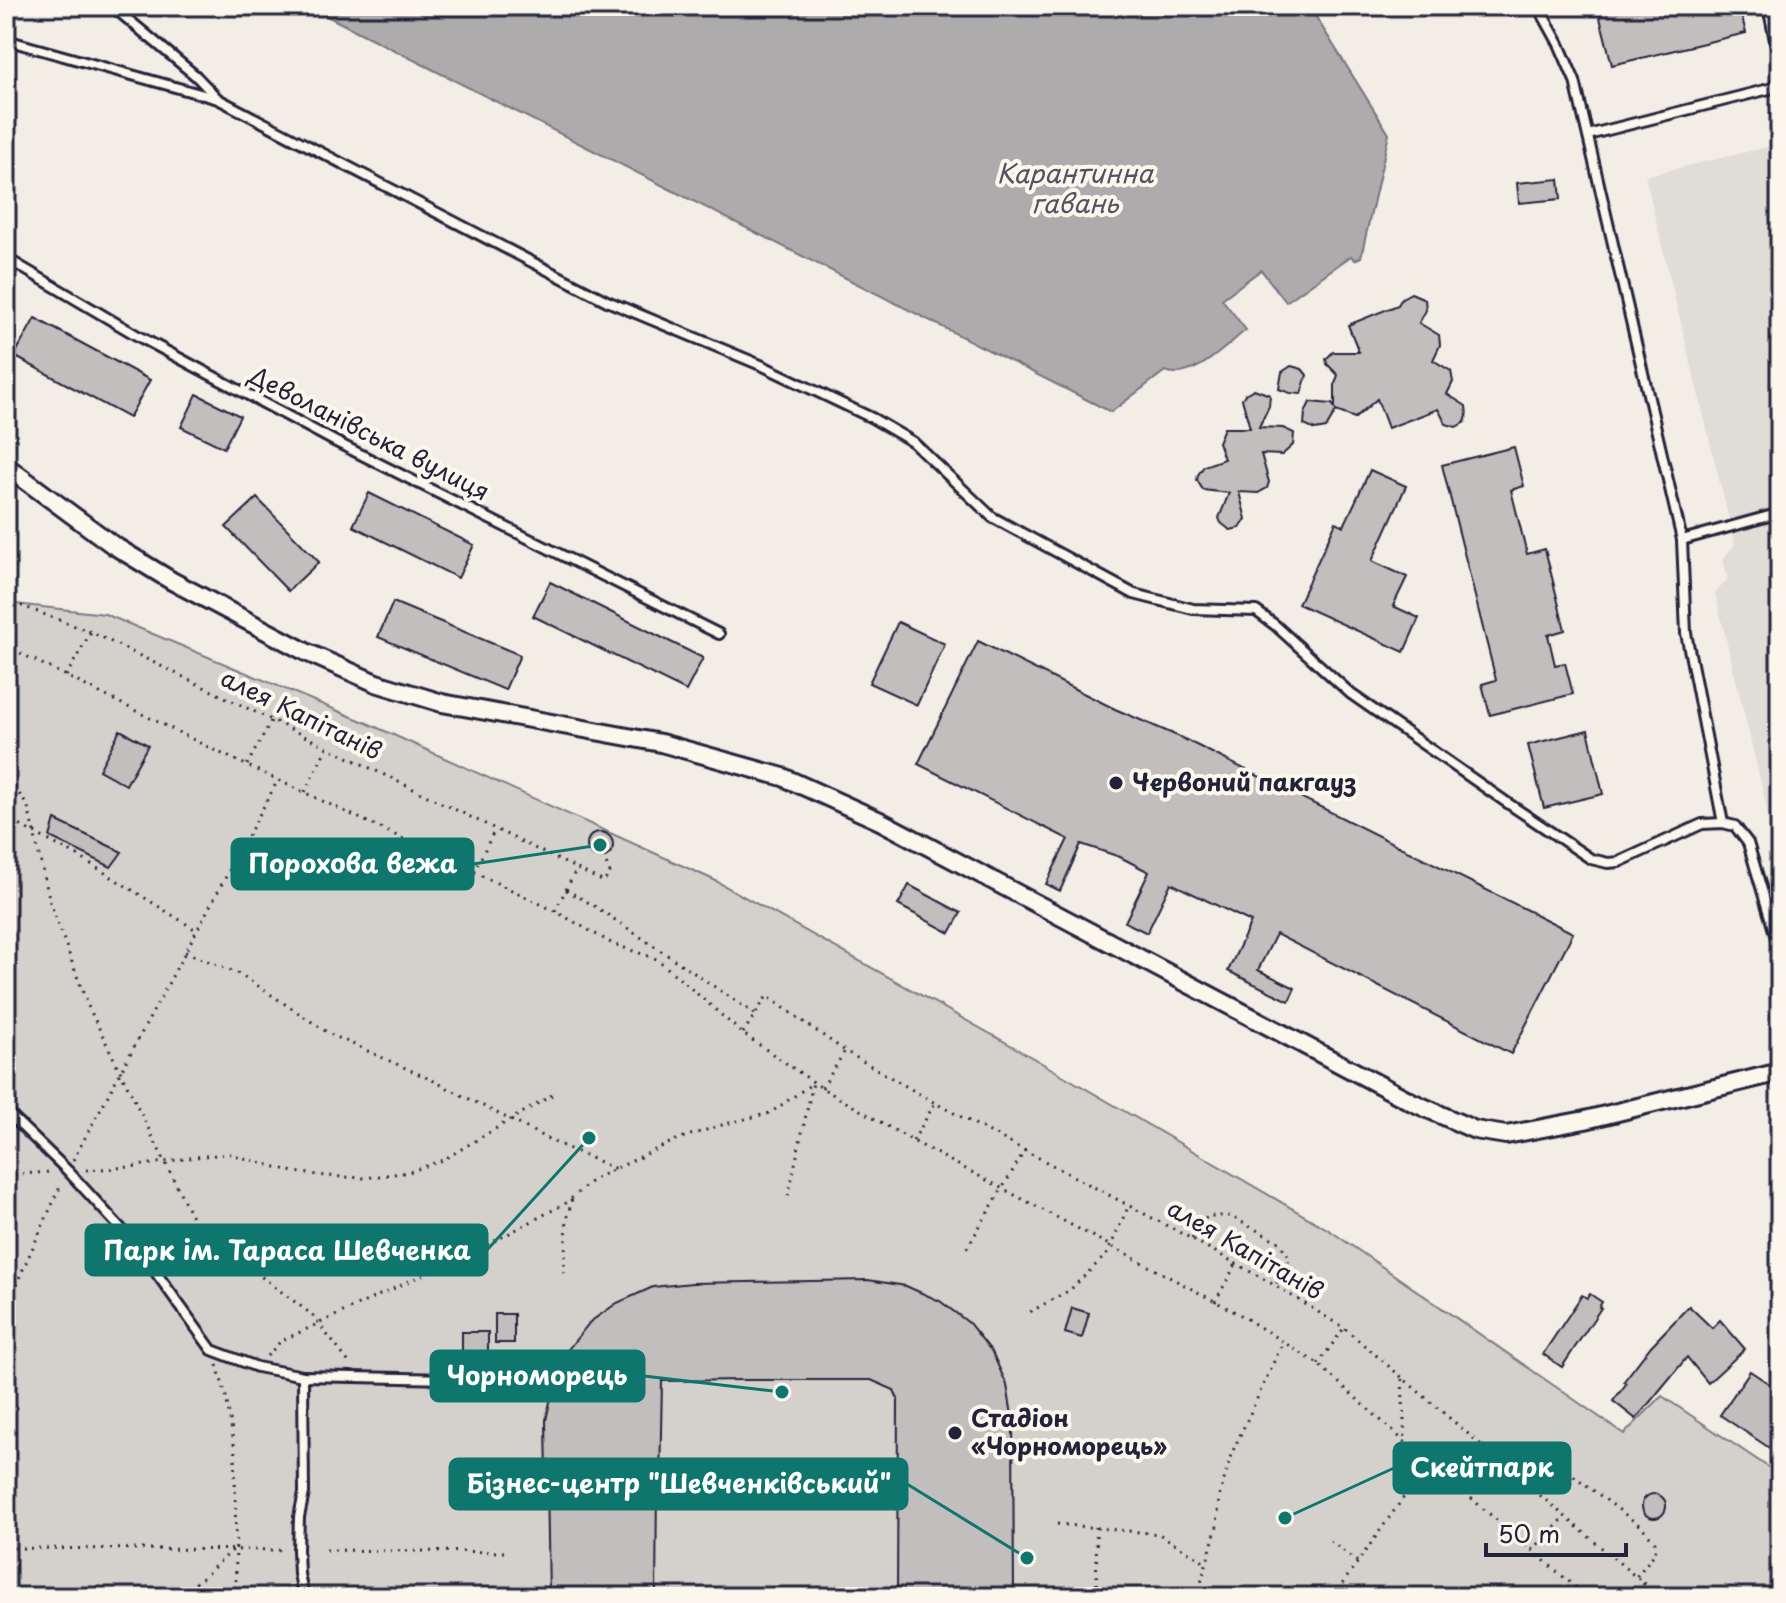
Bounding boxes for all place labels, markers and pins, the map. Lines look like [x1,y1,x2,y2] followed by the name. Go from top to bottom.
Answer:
[1132,763,1357,799] place label: Червоний пакгауз
[1107,774,1125,792] marker: Червоний пакгауз
[232,839,473,889] callout: Порохова вежа
[86,1225,487,1275] callout: Парк ім. Тараса Шевченка
[431,1351,644,1401] callout: Чорноморець
[971,1399,1167,1463] place label: Стадіон «Чорноморець»
[946,1424,964,1442] marker: Стадіон «Чорноморець»
[1394,1443,1570,1493] callout: Скейтпарк
[450,1459,907,1509] callout: Бізнес-центр "Шевченківський"

